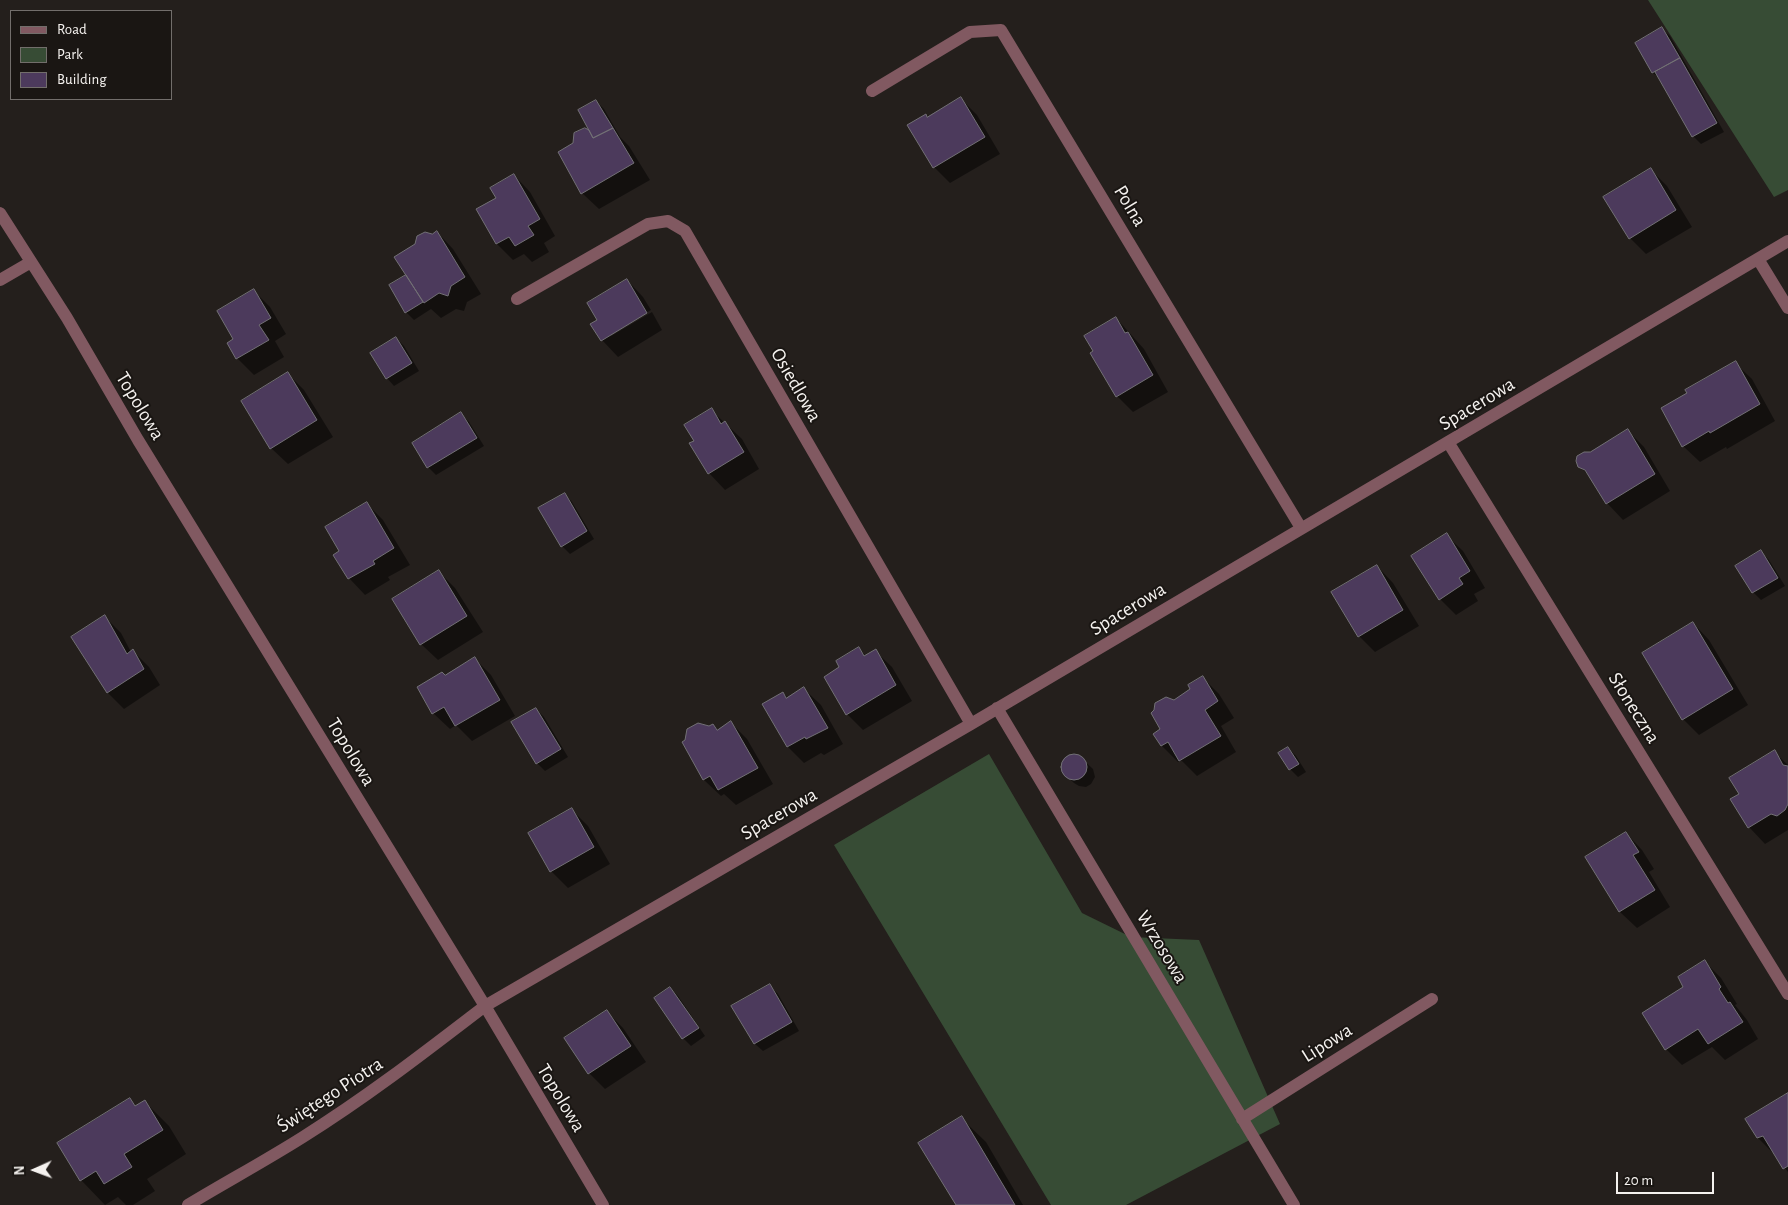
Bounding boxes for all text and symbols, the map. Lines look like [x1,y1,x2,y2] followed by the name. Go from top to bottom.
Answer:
[10,10,172,100] legend
[57,22,87,37] text: Road
[57,47,83,62] text: Park
[57,72,107,87] text: Building
[1108,181,1152,231] street label: Polna
[765,344,827,426] street label: Osiedlowa
[110,368,170,444] street label: Topolowa
[1435,372,1519,436] street label: Spacerowa
[1086,577,1170,641] street label: Spacerowa
[1603,668,1665,748] street label: Słoneczna
[321,714,381,790] street label: Topolowa
[737,783,821,845] street label: Spacerowa
[1131,906,1193,988] street label: Wrzosowa
[1297,1018,1357,1068] street label: Lipowa
[273,1052,387,1138] street label: Świętego Piotra
[531,1060,591,1136] street label: Topolowa
[10,1145,60,1195] north arrow
[1618,1162,1716,1194] scale bar
[13,1165,27,1176] text: N
[1624,1173,1653,1188] text: 20 m

